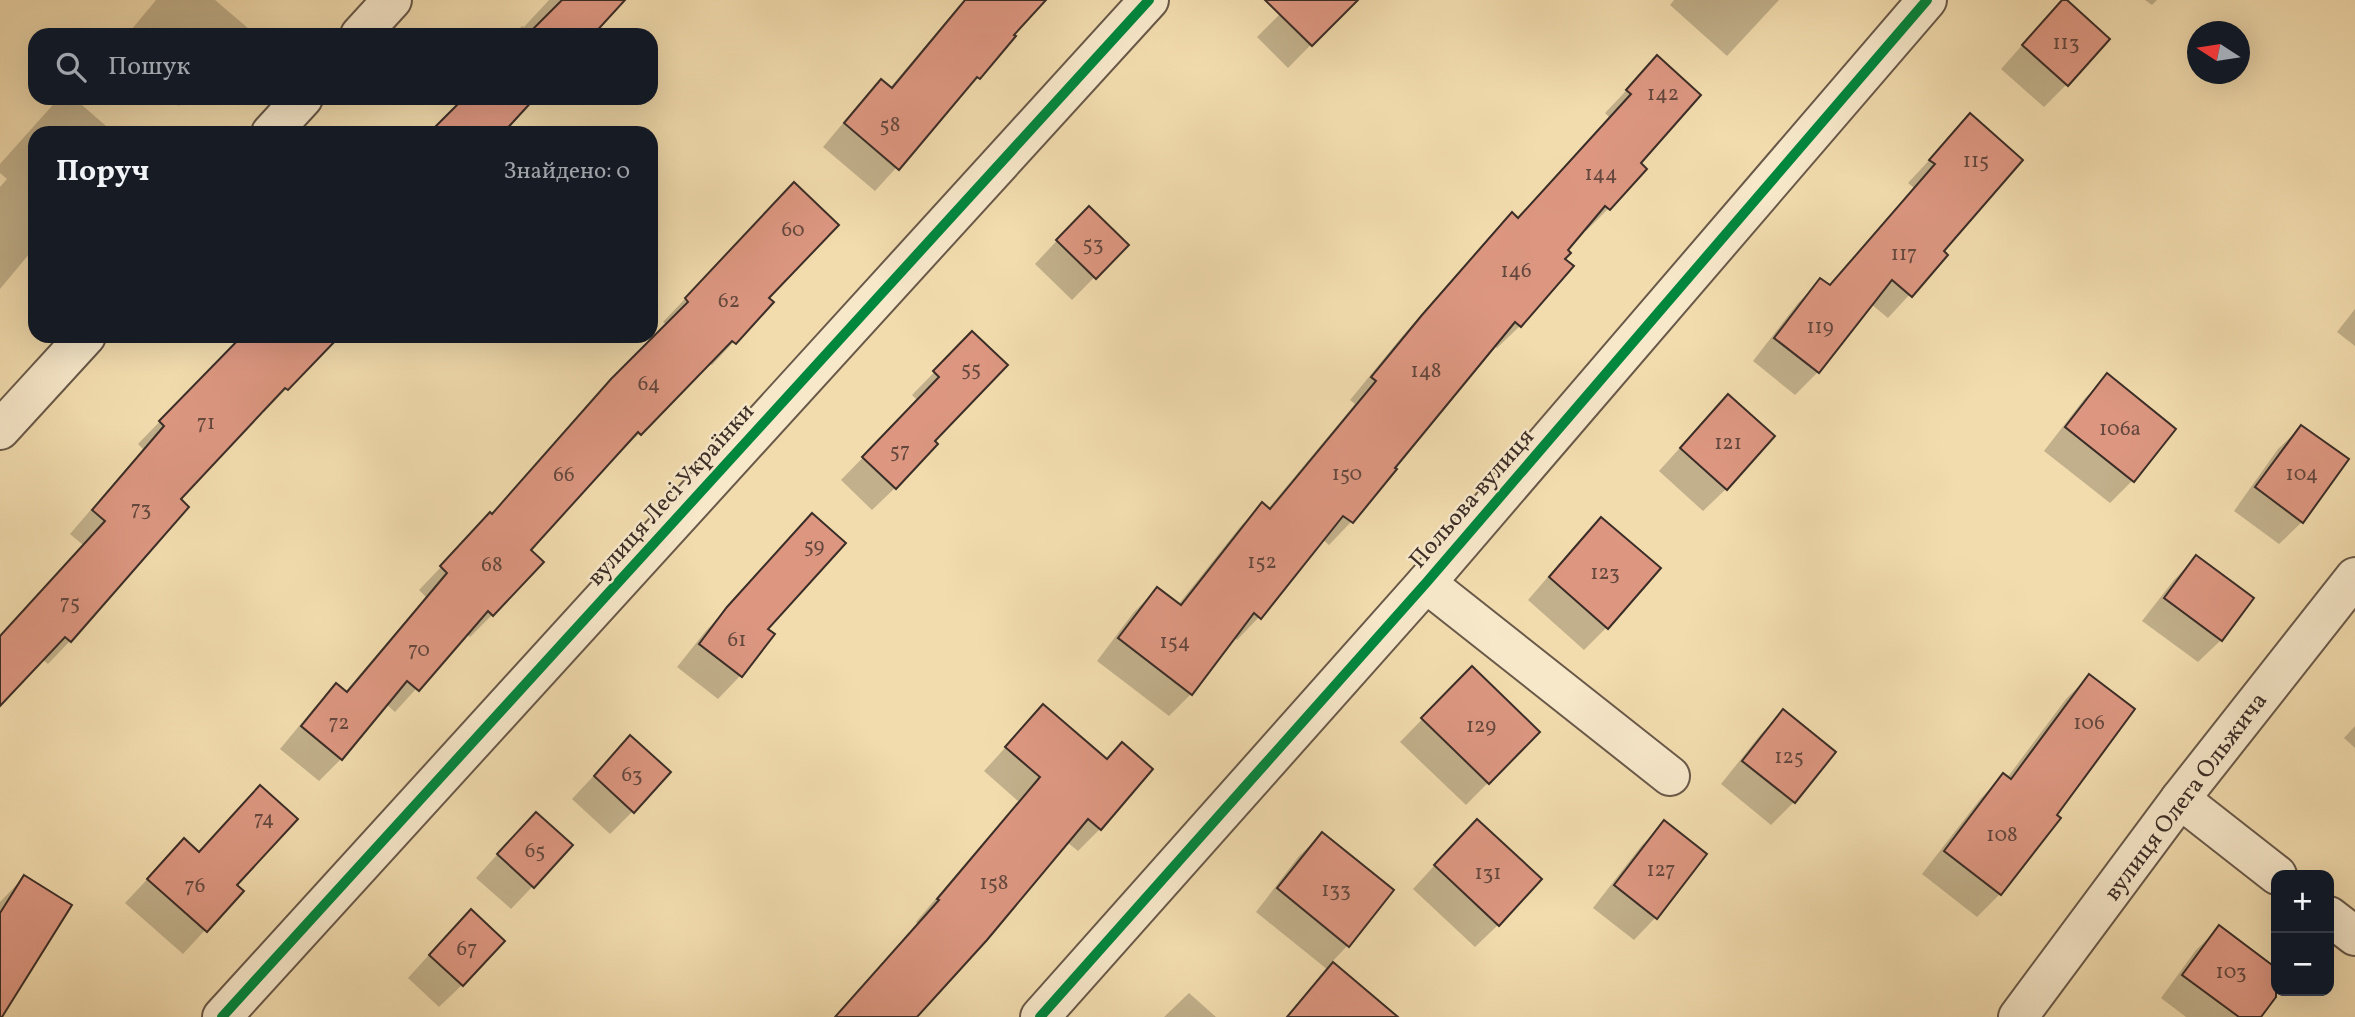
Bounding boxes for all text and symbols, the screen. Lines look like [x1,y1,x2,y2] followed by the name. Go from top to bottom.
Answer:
[2187,21,2250,84] north arrow
[28,28,658,105] search box
[2052,29,2080,58] house number: 113
[52,48,90,86] icon: search
[108,49,190,85] text: Пошук
[1647,80,1679,109] house number: 142
[880,111,900,140] house number: 58
[1963,147,1989,176] house number: 115
[56,151,149,193] text: Поруч
[503,156,630,188] text: Знайдено: 0
[1584,160,1618,189] house number: 144
[781,216,805,245] house number: 60
[1083,230,1103,259] house number: 53
[1891,240,1917,269] house number: 117
[1500,257,1532,286] house number: 146
[718,287,740,316] house number: 62
[1806,313,1834,342] house number: 119
[961,355,981,384] house number: 55
[1411,357,1441,386] house number: 148
[638,370,660,399] house number: 64
[580,397,763,594] street label: вулиця Лесі Українки
[197,409,215,438] house number: 71
[2099,415,2141,444] house number: 106а
[1402,422,1543,577] street label: Польова вулиця
[1714,429,1742,458] house number: 121
[890,437,910,466] house number: 57
[1332,460,1362,489] house number: 150
[2286,460,2318,489] house number: 104
[553,461,575,490] house number: 66
[131,495,151,524] house number: 73
[804,532,824,561] house number: 59
[1247,548,1277,577] house number: 152
[481,551,503,580] house number: 68
[1590,559,1620,588] house number: 123
[60,589,80,618] house number: 75
[728,626,746,655] house number: 61
[1160,628,1190,657] house number: 154
[408,636,430,665] house number: 70
[2097,686,2276,909] street label: вулиця Олега Ольжича
[328,709,350,738] house number: 72
[2073,709,2105,738] house number: 106
[1466,712,1496,741] house number: 129
[1774,743,1804,772] house number: 125
[621,761,643,790] house number: 63
[254,805,274,834] house number: 74
[1986,821,2018,850] house number: 108
[525,837,545,866] house number: 65
[1646,856,1676,885] house number: 127
[1474,859,1502,888] house number: 131
[980,869,1008,898] house number: 158
[2271,870,2334,996] map controls
[2271,870,2334,933] button: +
[185,872,205,901] house number: 76
[1321,876,1351,905] house number: 133
[2271,933,2334,996] button: −
[457,935,477,964] house number: 67
[2216,958,2247,987] house number: 103

